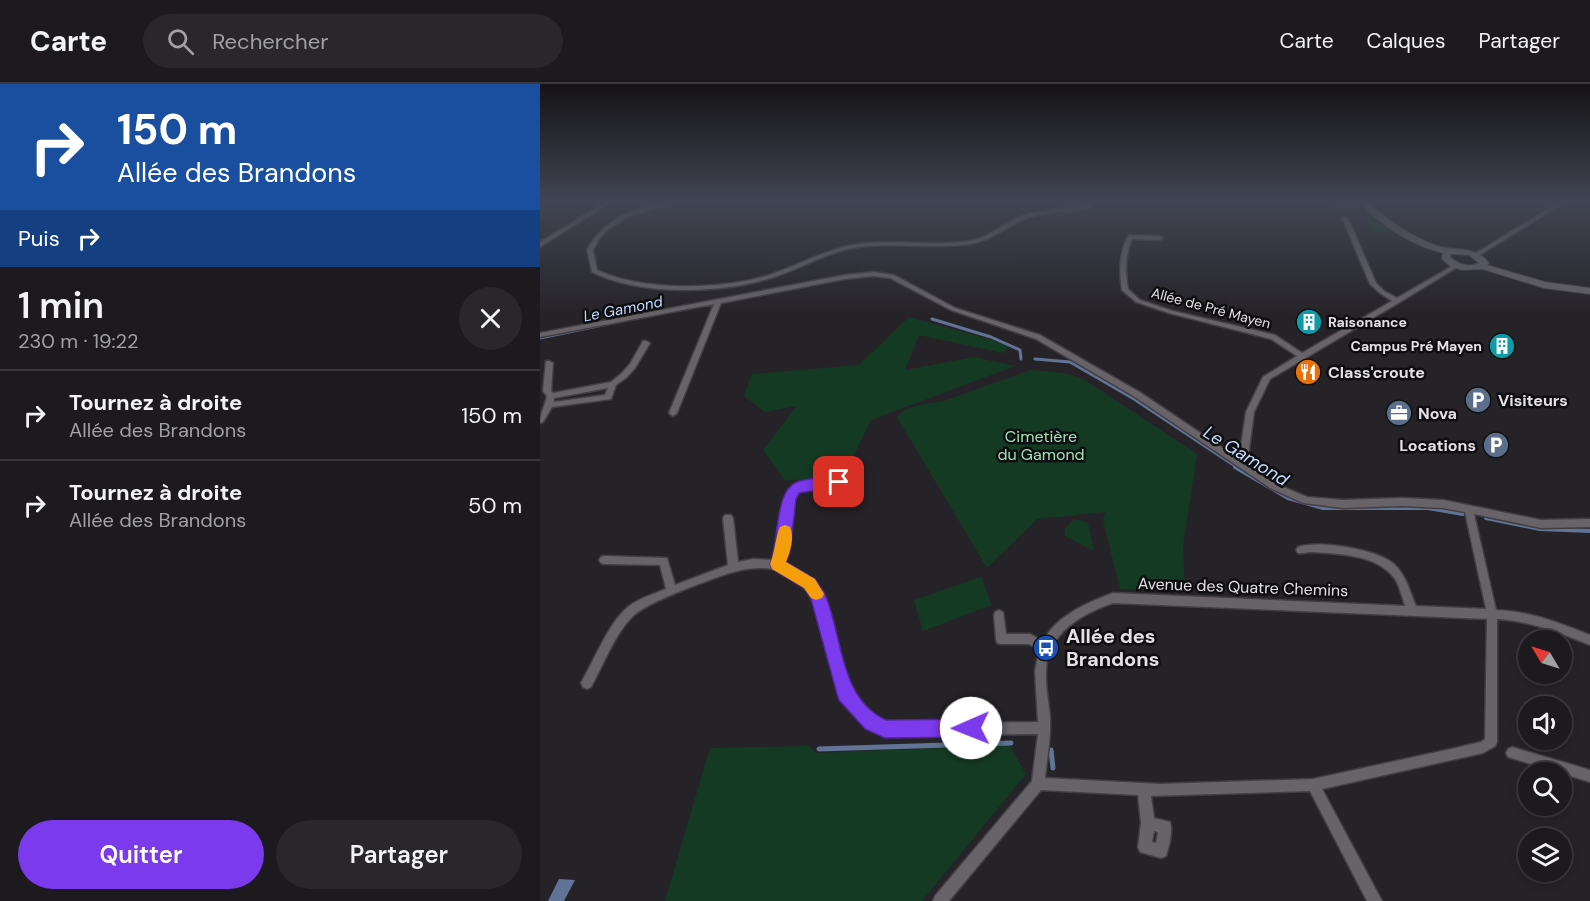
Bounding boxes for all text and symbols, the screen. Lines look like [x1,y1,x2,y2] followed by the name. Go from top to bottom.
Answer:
[143,14,563,68] search box
[30,23,107,60] text: Carte
[164,25,197,58] icon: search
[212,27,328,56] text: Rechercher
[1279,27,1334,55] text: Carte
[1367,27,1445,55] text: Calques
[1478,27,1560,55] text: Partager
[117,102,237,157] text: 150 m
[18,108,96,186] icon: right
[117,155,356,190] text: Allée des Brandons
[72,222,105,255] icon: right
[18,224,60,253] text: Puis
[18,282,104,329] text: 1 min
[1149,283,1273,333] street label: Allée de Pré Mayen
[459,287,522,350] button: close
[582,291,665,326] water label: Le Gamond
[1294,307,1324,337] building icon: Raisonance
[1328,313,1407,331] place label: Raisonance
[18,328,139,354] text: 230 m · 19:22
[1487,331,1517,361] building icon: Campus Pré Mayen
[1351,337,1482,355] place label: Campus Pré Mayen
[1293,357,1323,387] restaurant icon: Class'croute
[1328,362,1425,383] place label: Class'croute
[1463,385,1493,415] parking icon: Visiteurs
[69,388,242,417] text: Tournez à droite
[1498,390,1568,411] place label: Visiteurs
[1384,398,1414,428] office icon: Nova
[18,399,51,432] icon: right
[461,401,522,430] text: 150 m
[1418,403,1457,424] place label: Nova
[69,417,246,443] text: Allée des Brandons
[1199,420,1294,492] water label: Le Gamond
[997,426,1085,465] park label: Cimetière du Gamond
[1481,430,1511,460] parking icon: Locations
[1399,435,1476,456] place label: Locations
[813,456,864,507] pin
[822,465,855,498] icon: arrive
[69,478,242,507] text: Tournez à droite
[18,489,51,522] icon: right
[468,491,522,520] text: 50 m
[69,507,246,533] text: Allée des Brandons
[1138,573,1348,601] street label: Avenue des Quatre Chemins
[1066,623,1159,672] place label: Allée des Brandons
[1518,630,1572,684] north arrow
[1518,630,1572,882] map controls
[1031,633,1061,663] bus stop icon: Allée des Brandons
[939,696,1003,760] position arrow
[1518,696,1572,750] button: sound
[1518,762,1572,816] button: search
[18,820,264,889] button: Quitter
[276,820,522,889] button: Partager
[1518,828,1572,882] button: layers

